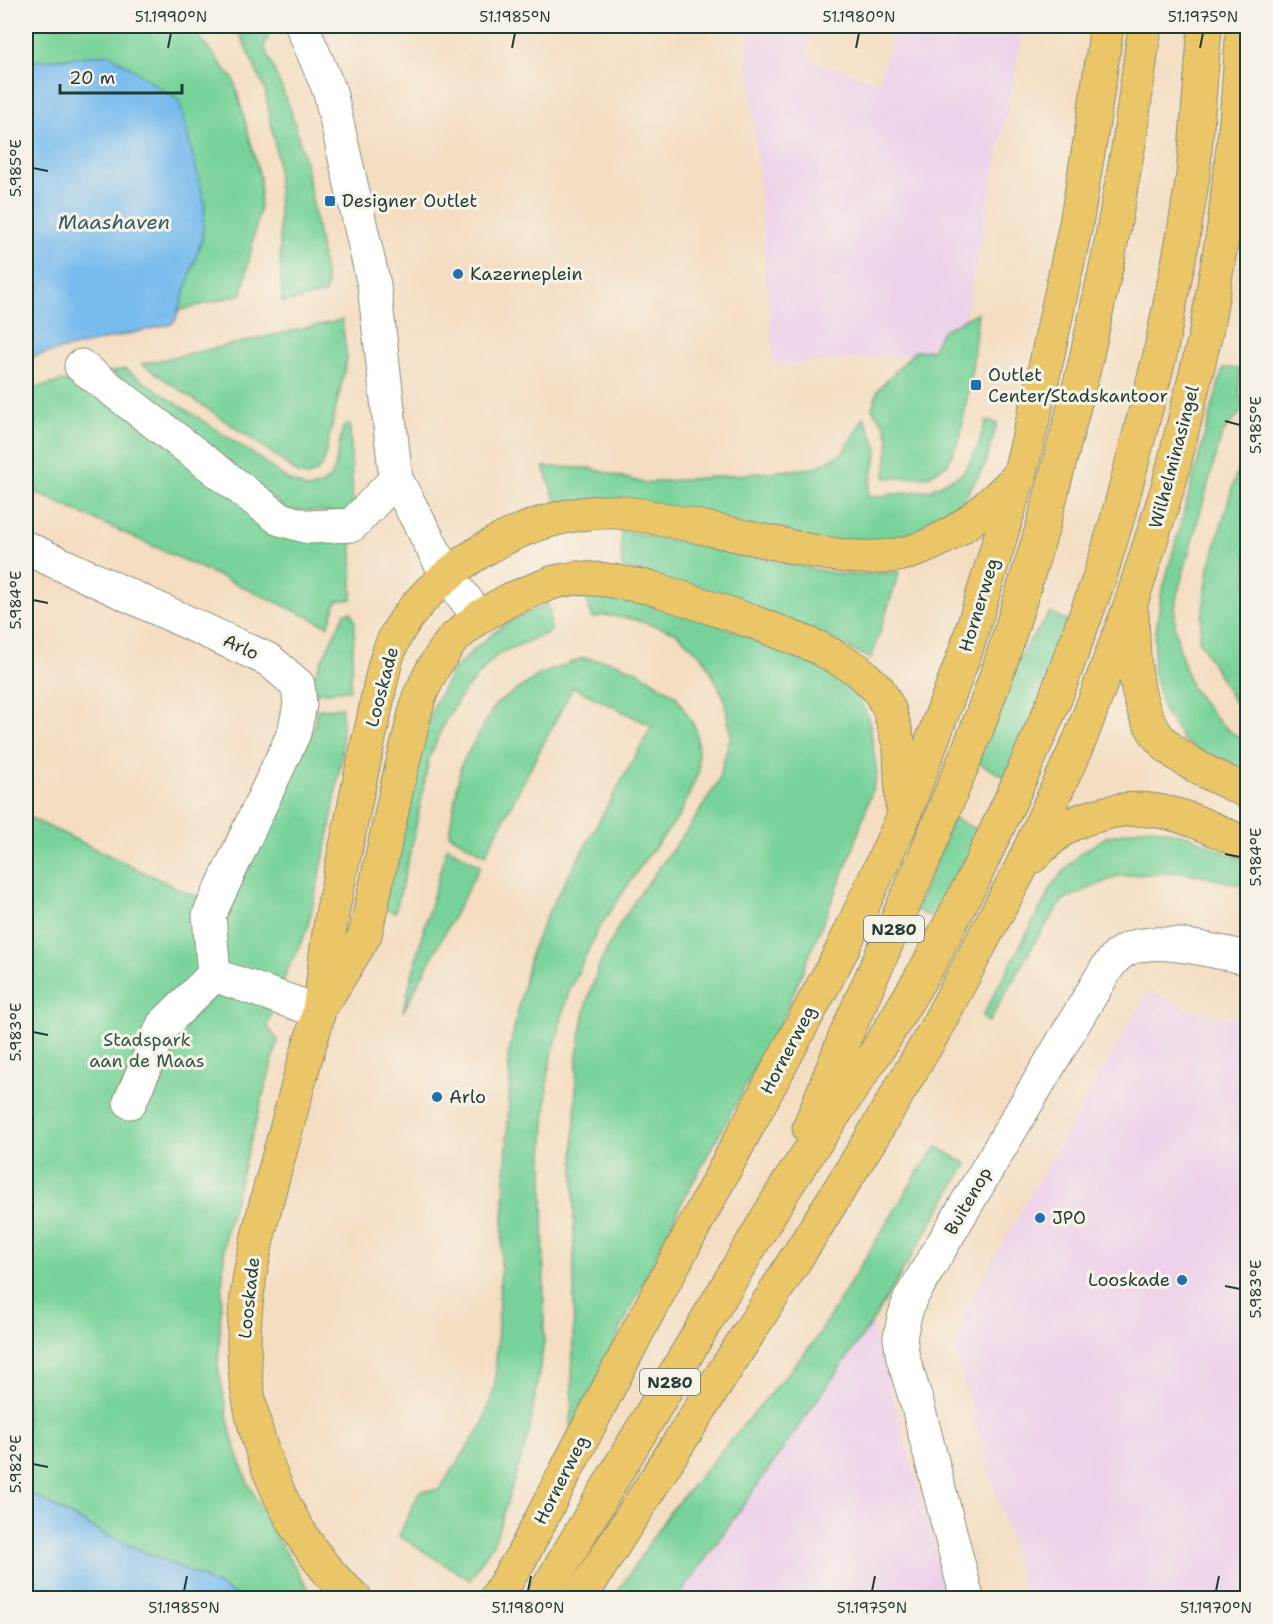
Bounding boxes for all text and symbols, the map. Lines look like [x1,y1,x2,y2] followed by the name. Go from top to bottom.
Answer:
[135,7,207,27] text: 51.1990°N
[479,7,551,27] text: 51.1985°N
[823,7,895,27] text: 51.1980°N
[1168,7,1238,27] text: 51.1975°N
[60,57,182,95] scale bar
[69,66,115,90] text: 20 m
[6,139,26,197] text: 5.985°E
[342,189,478,213] place label: Designer Outlet
[323,194,337,208] marker: Designer Outlet
[58,209,170,235] water label: Maashaven
[470,262,582,286] place label: Kazerneplein
[451,267,465,281] marker: Kazerneplein
[988,363,1168,408] place label: Outlet Center/Stadskantoor
[969,378,983,392] marker: Outlet Center/Stadskantoor
[1143,382,1205,531] street label: Wilhelminasingel
[1246,396,1266,454] text: 5.985°E
[953,555,1005,655] street label: Hornerweg
[6,571,26,629] text: 5.984°E
[219,628,263,666] street label: Arlo
[360,644,404,730] street label: Looskade
[1246,828,1266,886] text: 5.984°E
[864,916,924,942] road number: N280
[755,1001,821,1099] street label: Hornerweg
[6,1003,26,1061] text: 5.983°E
[89,1028,205,1073] park label: Stadspark aan de Maas
[449,1085,486,1109] place label: Arlo
[430,1090,444,1104] marker: Arlo
[939,1162,997,1240] street label: Buitenop
[1052,1206,1086,1230] place label: JPO
[1033,1211,1047,1225] marker: JPO
[233,1256,265,1340] street label: Looskade
[1246,1260,1266,1318] text: 5.983°E
[1088,1268,1170,1292] place label: Looskade
[1175,1273,1189,1287] marker: Looskade
[640,1369,700,1395] road number: N280
[528,1431,594,1529] street label: Hornerweg
[6,1435,26,1493] text: 5.982°E
[148,1598,220,1618] text: 51.1985°N
[492,1598,564,1618] text: 51.1980°N
[837,1598,907,1618] text: 51.1975°N
[1180,1598,1252,1618] text: 51.1970°N

